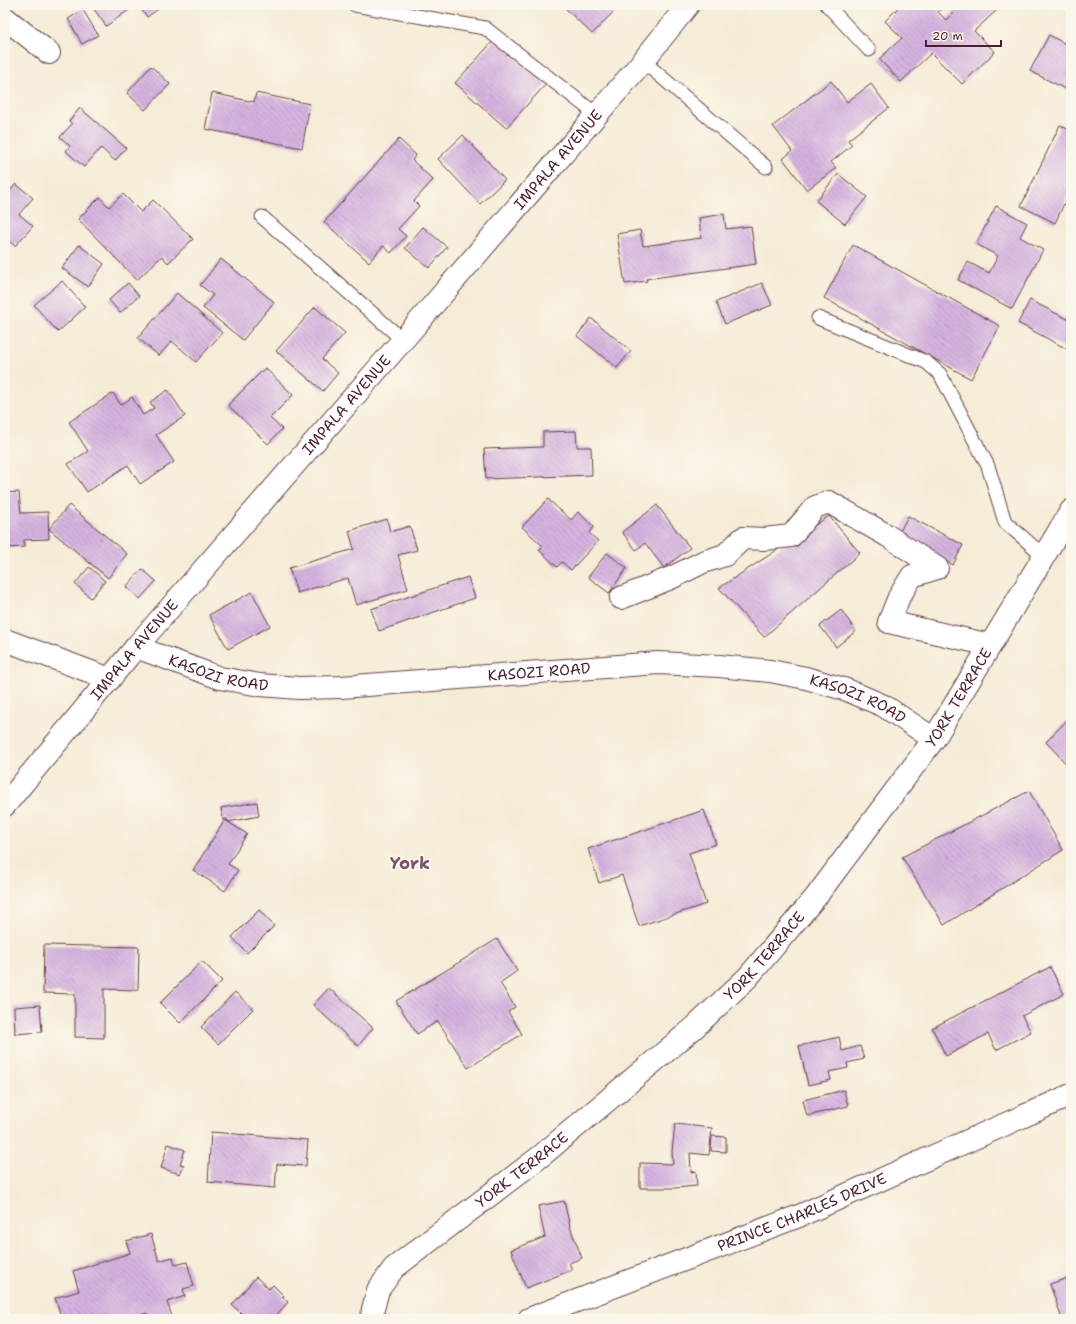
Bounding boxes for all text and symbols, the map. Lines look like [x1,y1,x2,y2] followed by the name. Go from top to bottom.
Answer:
[926,22,1001,48] scale bar
[932,28,963,44] text: 20 m
[510,105,607,214] street label: IMPALA AVENUE
[298,351,395,459] street label: IMPALA AVENUE
[86,595,183,704] street label: IMPALA AVENUE
[921,644,996,751] street label: YORK TERRACE
[166,650,269,696] street label: KASOZI ROAD
[487,658,591,686] street label: KASOZI ROAD
[807,670,910,728] street label: KASOZI ROAD
[390,852,430,874] district label: York
[719,907,809,1005] street label: YORK TERRACE
[471,1127,572,1212] street label: YORK TERRACE
[714,1168,890,1256] street label: PRINCE CHARLES DRIVE

